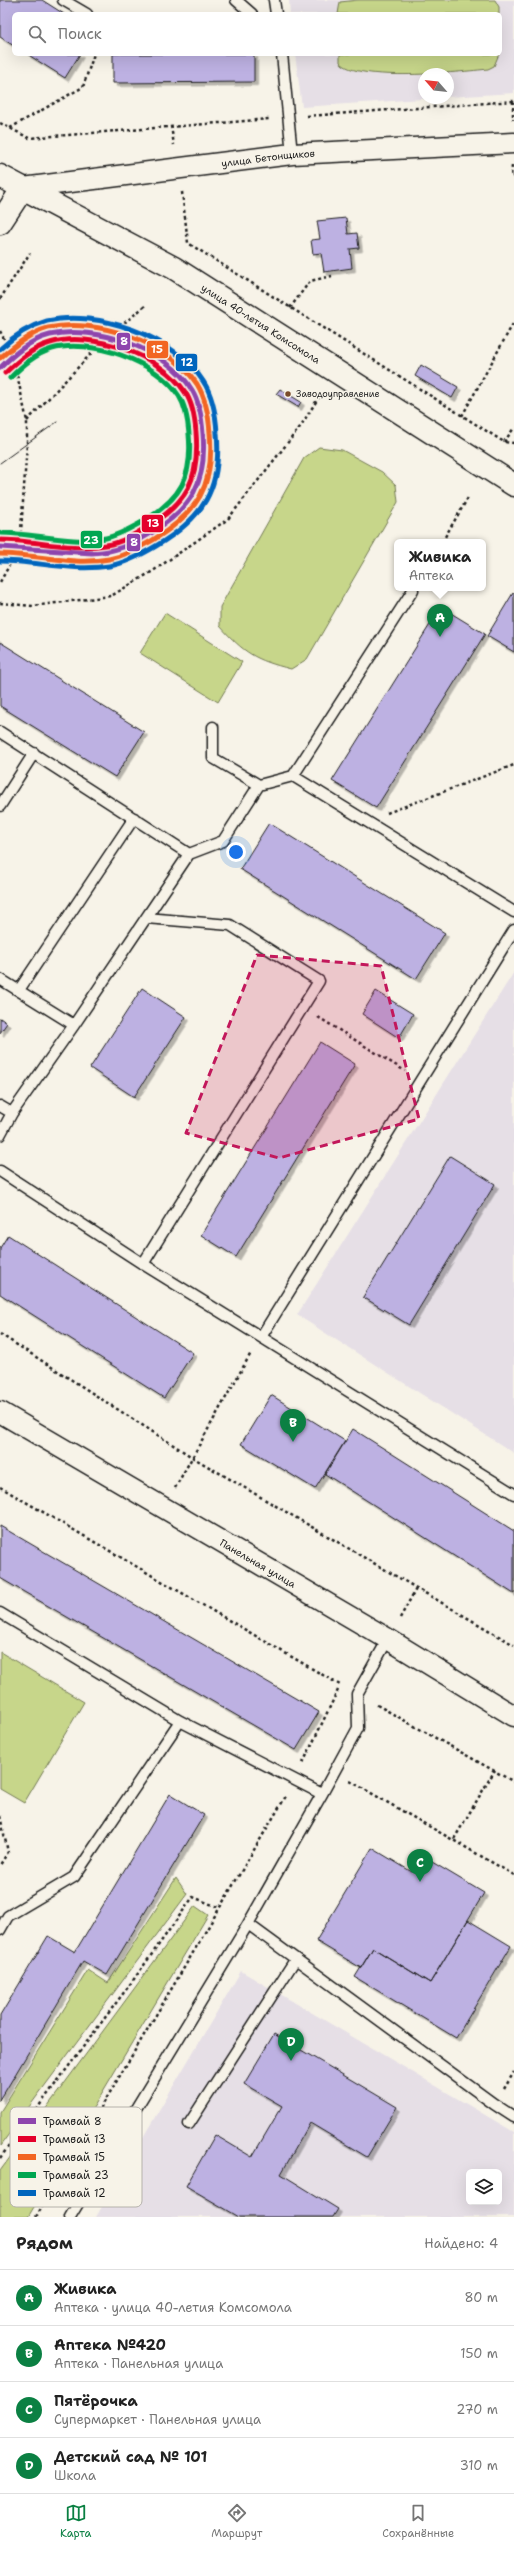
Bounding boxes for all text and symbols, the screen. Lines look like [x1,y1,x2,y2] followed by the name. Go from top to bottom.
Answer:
[12,12,502,56] search box
[26,23,48,45] icon: search
[58,24,102,44] text: Поиск
[418,68,454,104] north arrow
[221,146,315,169] street label: улица Бетонщиков
[199,281,324,367] street label: улица 40-летия Комсомола
[116,332,131,351] line badge: 8
[120,334,128,349] text: 8
[146,340,169,359] line badge: 15
[151,342,163,357] text: 15
[175,353,198,372] line badge: 12
[181,355,193,370] text: 12
[296,388,380,400] place label: Заводоуправление
[283,389,293,399] marker: Заводоуправление
[141,514,164,533] line badge: 13
[147,516,160,531] text: 13
[80,530,103,549] line badge: 23
[83,533,99,548] text: 23
[126,533,141,552] line badge: 8
[130,535,138,550] text: 8
[394,539,486,591] popup
[409,547,471,567] text: Живика
[409,567,454,584] text: Аптека
[427,604,453,637] pin: A
[226,842,246,862] your location
[280,1409,306,1442] pin: B
[218,1536,299,1591] street label: Панельная улица
[407,1849,433,1882] pin: C
[278,2028,304,2061] pin: D
[10,2107,142,2207] legend
[43,2114,102,2129] text: Трамвай 8
[43,2132,106,2147] text: Трамвай 13
[43,2150,105,2165] text: Трамвай 15
[43,2168,109,2183] text: Трамвай 23
[466,2169,502,2205] map controls
[466,2169,502,2205] button: layers
[43,2186,106,2201] text: Трамвай 12
[16,2232,73,2254] text: Рядом
[424,2235,498,2252] text: Найдено: 4
[54,2279,117,2299] text: Живика
[24,2289,34,2306] text: A
[464,2289,498,2306] text: 80 m
[54,2299,292,2316] text: Аптека · улица 40-летия Комсомола
[54,2335,166,2355] text: Аптека №420
[25,2345,33,2362] text: B
[460,2345,498,2362] text: 150 m
[54,2355,223,2372] text: Аптека · Панельная улица
[54,2391,138,2411] text: Пятёрочка
[25,2401,33,2418] text: C
[456,2401,498,2418] text: 270 m
[54,2411,261,2428] text: Супермаркет · Панельная улица
[54,2447,207,2467] text: Детский сад № 101
[24,2457,34,2474] text: D
[460,2457,498,2474] text: 310 m
[54,2467,96,2484] text: Школа
[60,2502,91,2541] tab: Карта
[211,2502,262,2541] tab: Маршрут
[382,2502,454,2541] tab: Сохранённые

